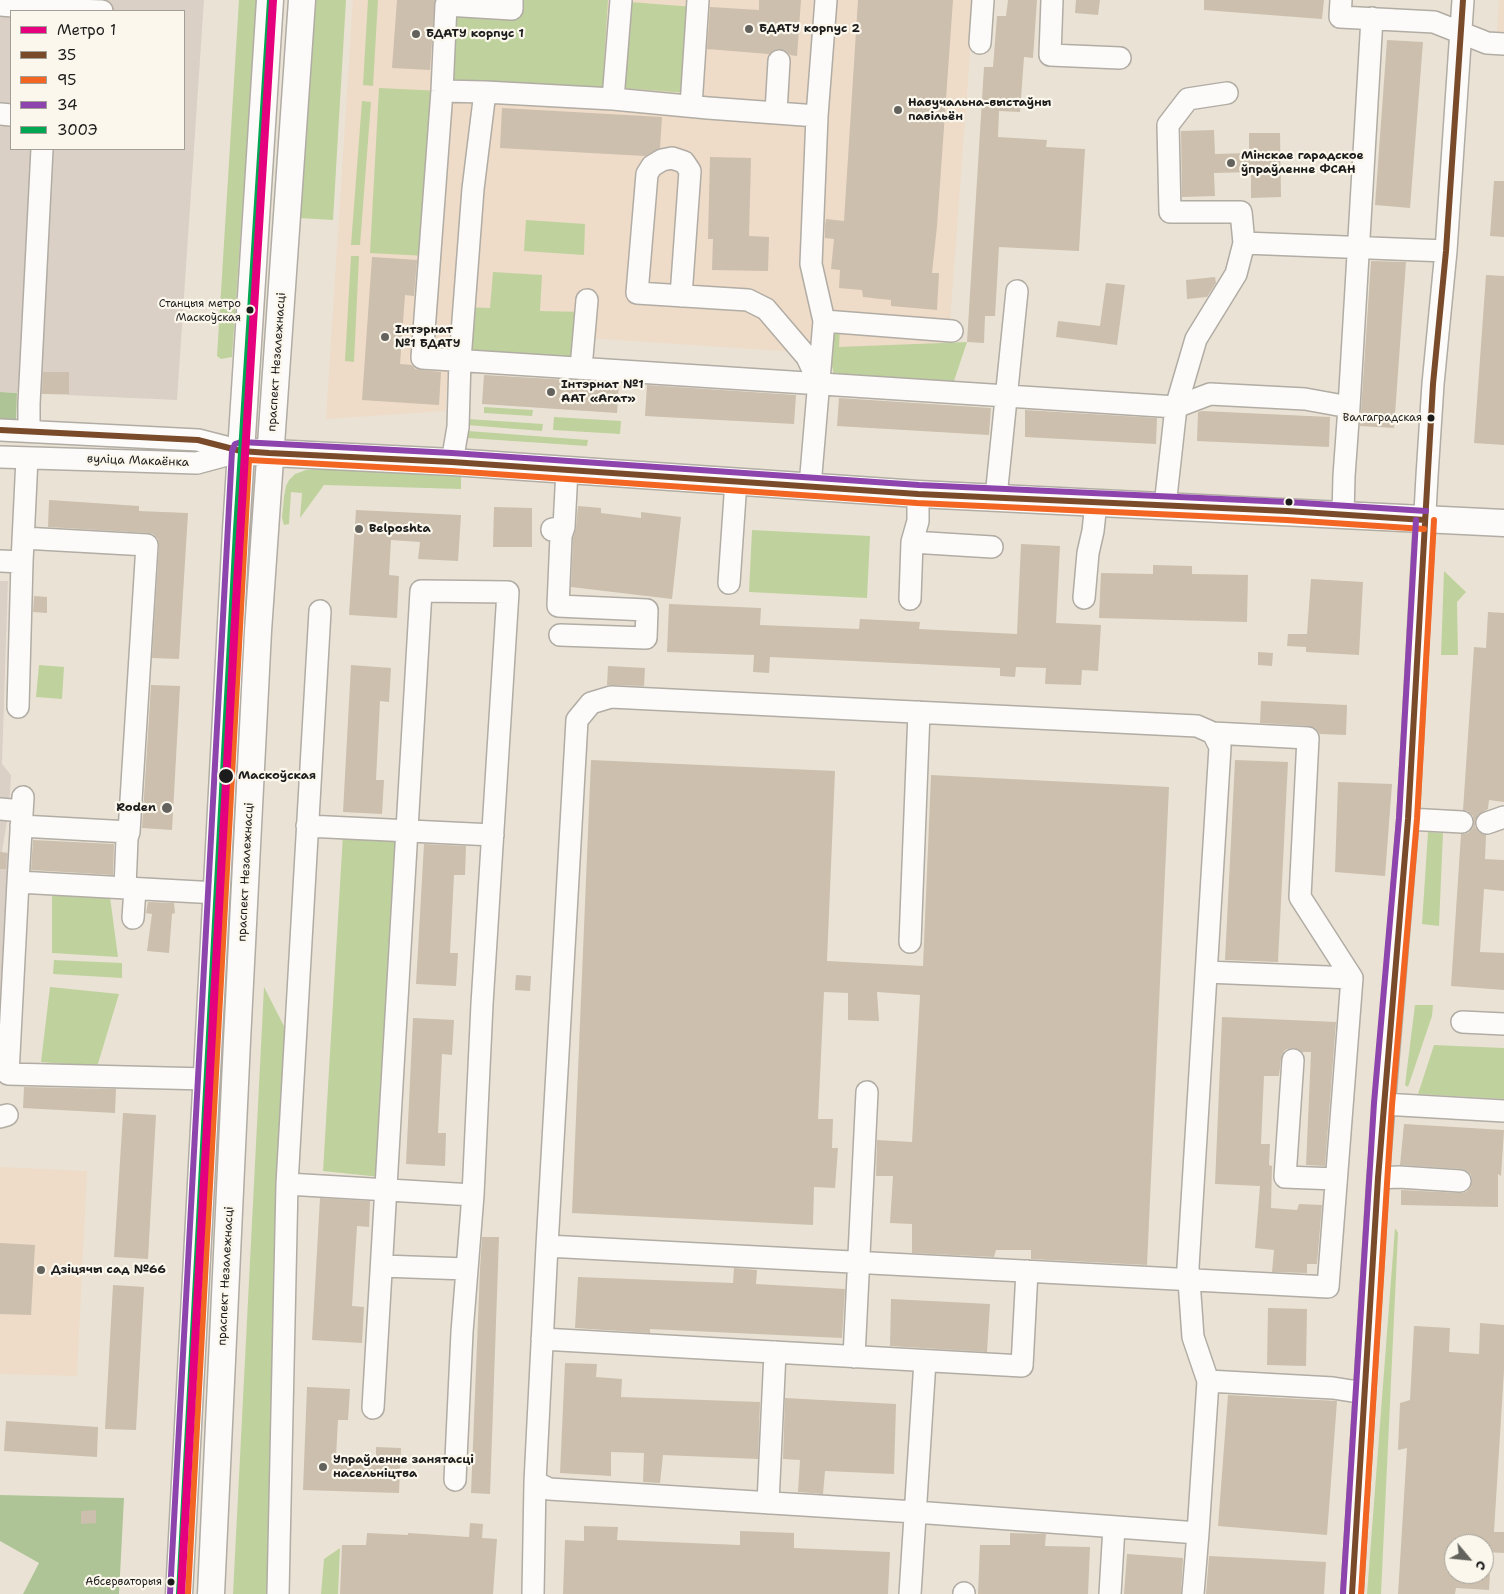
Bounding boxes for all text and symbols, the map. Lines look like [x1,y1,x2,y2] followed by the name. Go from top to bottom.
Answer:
[10,10,185,150] legend
[57,20,116,40] text: Метро 1
[759,22,860,36] place label: БДАТУ корпус 2
[743,23,755,35] marker: БДАТУ корпус 2
[426,27,524,41] place label: БДАТУ корпус 1
[410,28,422,40] marker: БДАТУ корпус 1
[57,45,76,65] text: 35
[57,70,76,90] text: 95
[57,95,77,115] text: 34
[908,96,1051,124] place label: Навучальна-выстаўны павільён
[892,104,904,116] marker: Навучальна-выстаўны павільён
[57,120,98,140] text: 300Э
[1241,149,1364,177] place label: Мінскае гарадское ўпраўленне ФСАН
[1225,157,1237,169] marker: Мінскае гарадское ўпраўленне ФСАН
[265,292,289,432] street label: праспект Незалежнасці
[159,297,241,323] place label: Станцыя метро Маскоўская
[245,305,255,315] marker: Станцыя метро Маскоўская
[395,323,460,351] place label: Інтэрнат №1 БДАТУ
[379,331,391,343] marker: Інтэрнат №1 БДАТУ
[561,378,644,406] place label: Інтэрнат №1 ААТ «Агат»
[545,386,557,398] marker: Інтэрнат №1 ААТ «Агат»
[1343,411,1422,425] place label: Валгаградская
[1426,413,1436,423] marker: Валгаградская
[87,452,189,470] street label: вуліца Макаёнка
[1284,497,1294,507] unlabelled marker
[369,522,431,536] place label: Belposhta
[353,523,365,535] marker: Belposhta
[217,767,235,785] marker: Маскоўская
[238,769,316,783] place label: Маскоўская
[116,801,156,815] place label: Roden
[160,801,174,815] marker: Roden
[235,802,257,942] street label: праспект Незалежнасці
[215,1206,237,1346] street label: праспект Незалежнасці
[51,1263,166,1277] place label: Дзіцячы сад №66
[35,1264,47,1276] marker: Дзіцячы сад №66
[333,1453,474,1481] place label: Упраўленне занятасці насельніцтва
[317,1461,329,1473] marker: Упраўленне занятасці насельніцтва
[1444,1534,1494,1584] north arrow
[1471,1558,1491,1574] text: С
[85,1575,162,1589] place label: Абсерваторыя
[166,1577,176,1587] marker: Абсерваторыя

